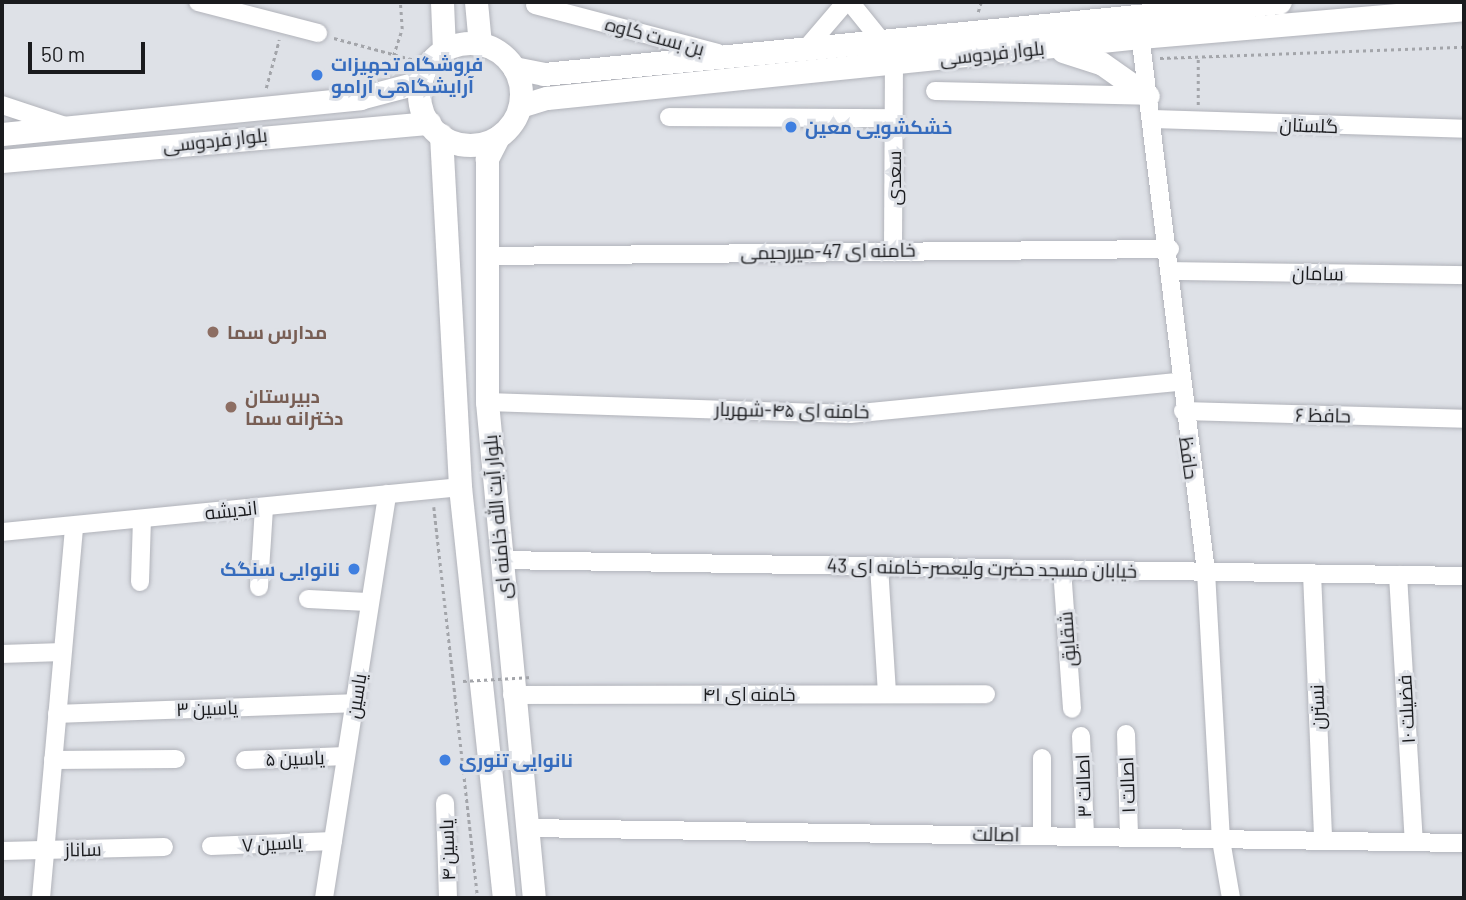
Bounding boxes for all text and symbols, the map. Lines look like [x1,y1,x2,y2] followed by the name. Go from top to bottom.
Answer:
[603,12,707,60] street label: بن بست کاوه
[32,28,149,72] scale bar
[939,36,1045,70] street label: بلوار فردوسی
[41,41,85,66] text: 50 m
[331,53,483,97] place label: فروشگاه تجهیزات آرایشگاهی آرامو
[309,67,325,83] marker: فروشگاه تجهیزات آرایشگاهی آرامو
[1279,113,1339,137] street label: گلستان
[805,116,953,138] place label: خشکشویی معین
[783,119,799,135] marker: خشکشویی معین
[162,123,268,157] street label: بلوار فردوسی
[883,151,905,205] street label: سعدی
[740,238,916,264] street label: خامنه ای 47-میررحیمی
[1292,261,1344,285] street label: سامان
[227,321,327,343] place label: مدارس سما
[205,324,221,340] marker: مدارس سما
[245,385,344,429] place label: دبیرستان دخترانه سما
[714,397,870,423] street label: خامنه ای ۴۵-شهریار
[223,399,239,415] marker: دبیرستان دخترانه سما
[1295,403,1351,427] street label: حافظ ۶
[478,434,516,600] street label: بلوار آیت الله خامنه ای
[1175,435,1203,481] street label: حافظ
[204,496,258,524] street label: اندیشه
[827,554,1137,582] street label: خیابان مسجد حضرت ولیعصر-خامنه ای 43
[220,558,340,580] place label: نانوایی سنگک
[346,561,362,577] marker: نانوایی سنگک
[1054,611,1080,667] street label: شقایق
[341,672,371,720] street label: یاسین
[1393,674,1419,744] street label: فضیلت ۱۰
[702,683,796,705] street label: خامنه ای ۴۱
[1305,684,1329,730] street label: نسترن
[176,696,238,720] street label: یاسین ۳
[265,746,325,770] street label: یاسین ۵
[459,749,573,771] place label: نانوایی تنوری
[437,752,453,768] marker: نانوایی تنوری
[1070,754,1096,818] street label: اصالت ۳
[1115,756,1139,814] street label: اصالت ۱
[435,819,459,881] street label: یاسین ۴
[972,822,1020,846] street label: اصالت
[241,830,303,856] street label: یاسین ۷
[64,837,102,861] street label: ساناز

